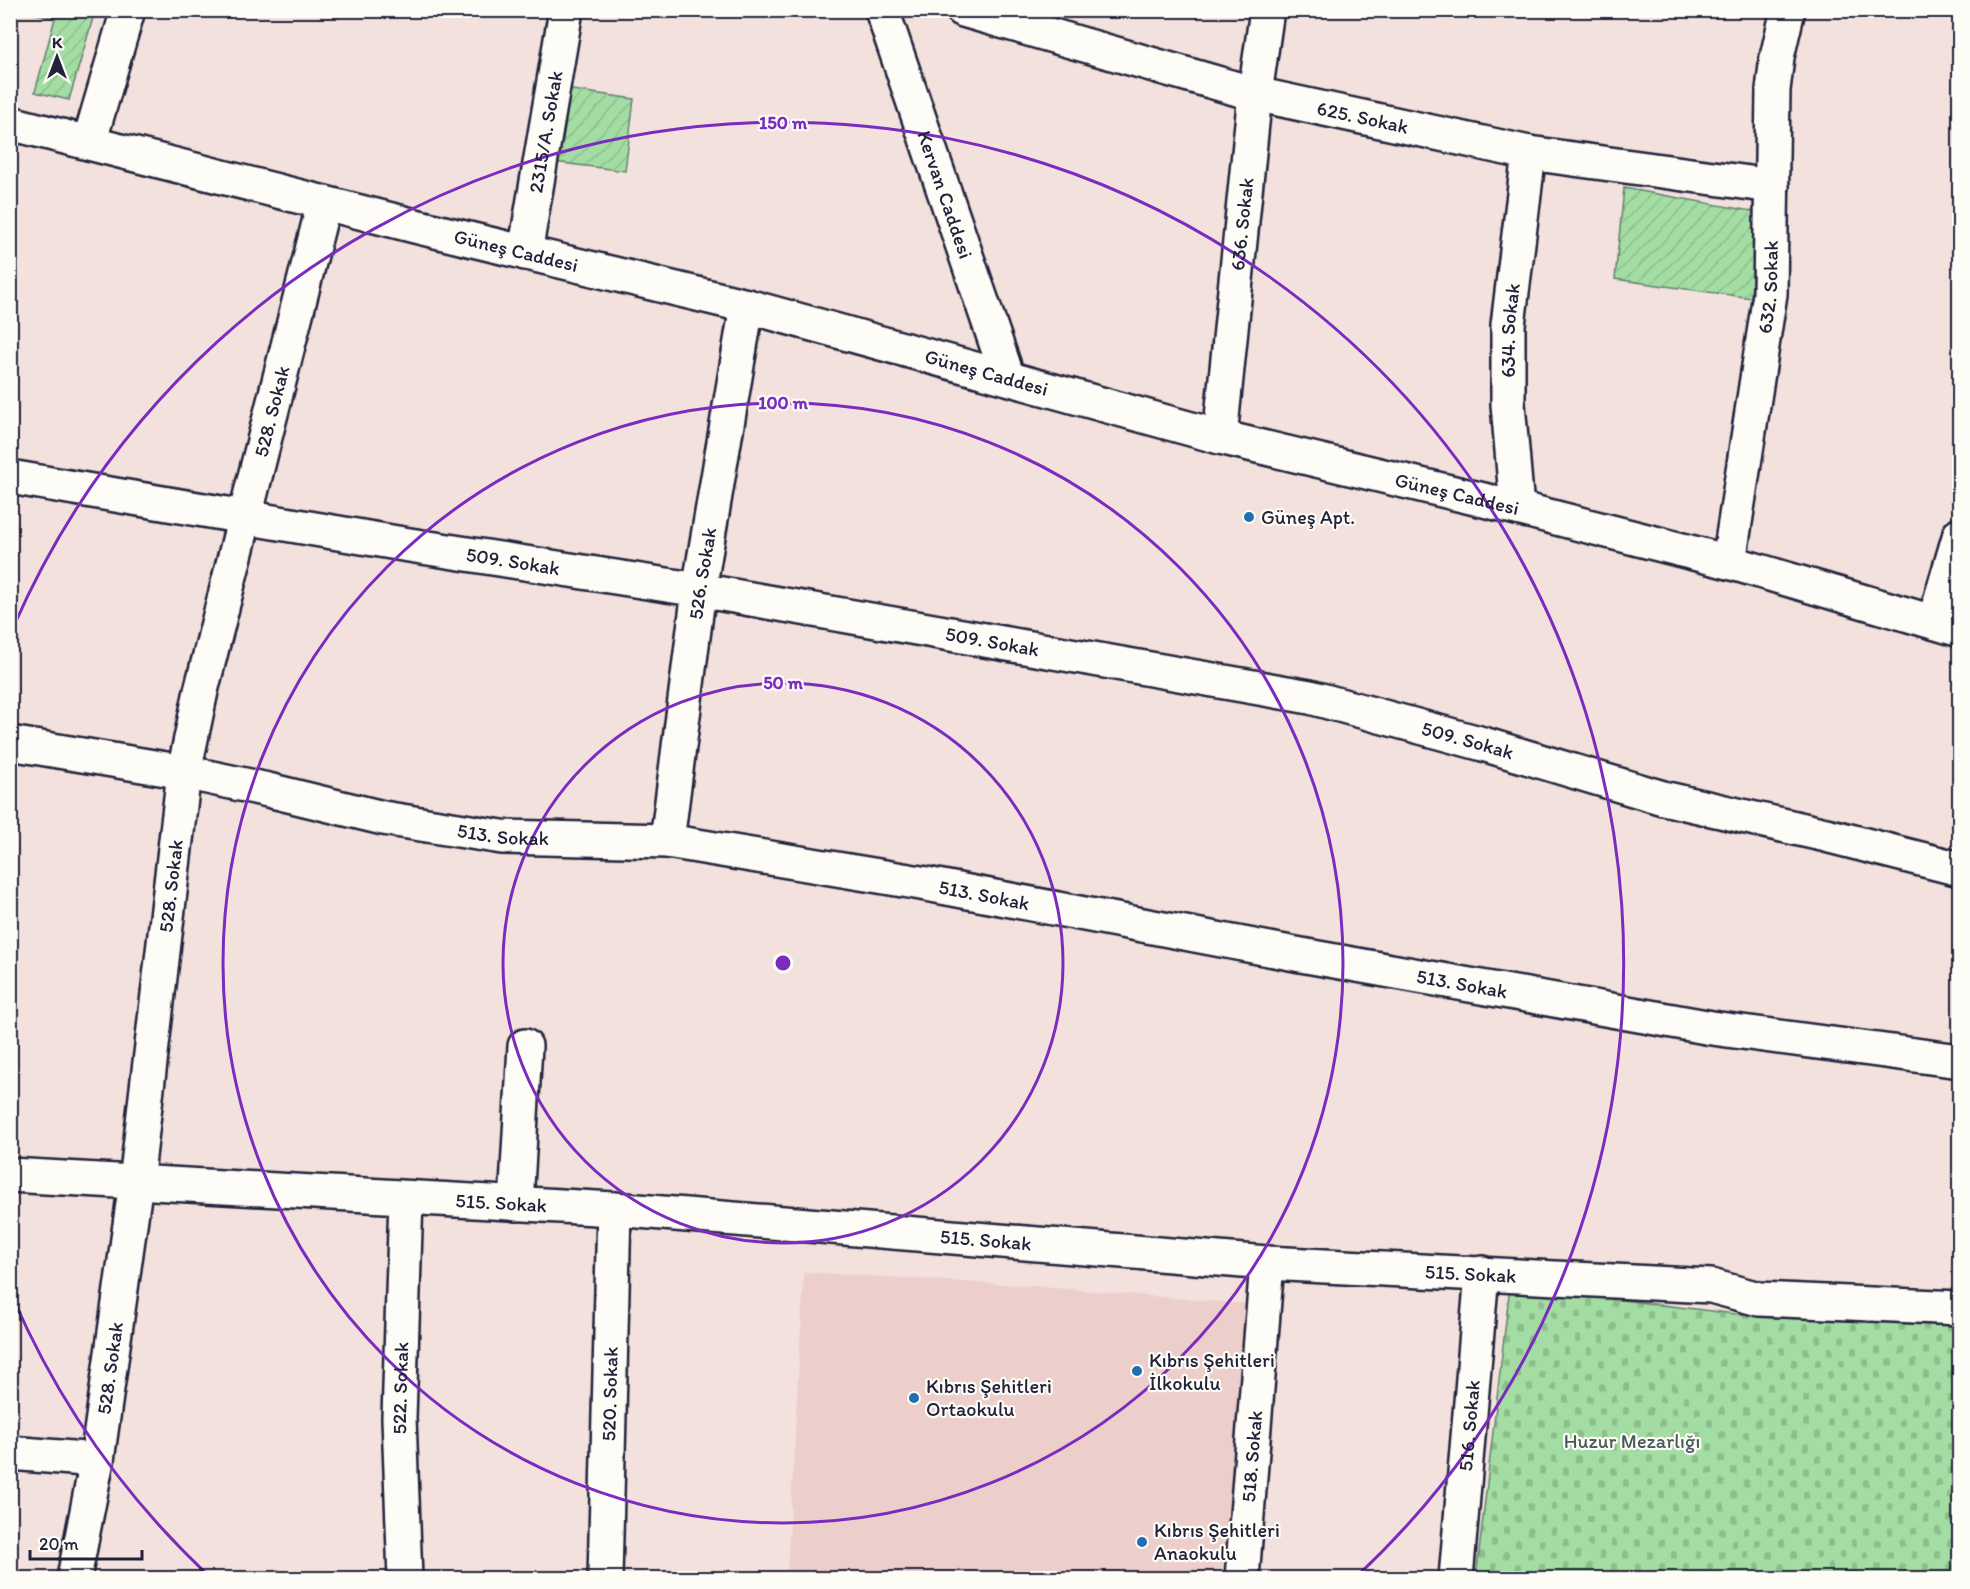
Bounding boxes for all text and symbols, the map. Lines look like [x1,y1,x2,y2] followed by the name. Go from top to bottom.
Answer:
[27,27,87,87] north arrow
[52,33,63,52] text: K
[523,69,568,195] street label: 2315/A. Sokak
[1315,96,1411,139] street label: 625. Sokak
[759,112,808,134] text: 150 m
[912,127,978,262] street label: Kervan Caddesi
[1225,176,1258,272] street label: 636. Sokak
[452,224,581,277] street label: Güneş Caddesi
[1752,240,1783,335] street label: 632. Sokak
[1496,282,1525,378] street label: 634. Sokak
[922,344,1051,401] street label: Güneş Caddesi
[248,363,295,459] street label: 528. Sokak
[758,392,809,414] text: 100 m
[1393,467,1522,520] street label: Güneş Caddesi
[1261,505,1355,529] place label: Güneş Apt.
[1242,510,1256,524] marker: Güneş Apt.
[683,525,721,621] street label: 526. Sokak
[464,542,562,580] street label: 509. Sokak
[944,621,1041,661] street label: 509. Sokak
[763,672,804,694] text: 50 m
[1419,716,1517,765] street label: 509. Sokak
[455,818,549,850] street label: 513. Sokak
[153,838,188,934] street label: 528. Sokak
[937,875,1032,915] street label: 513. Sokak
[773,953,793,973] centre of rings
[1415,964,1509,1003] street label: 513. Sokak
[455,1188,548,1217] street label: 515. Sokak
[939,1224,1032,1255] street label: 515. Sokak
[1424,1259,1517,1288] street label: 515. Sokak
[92,1320,128,1416] street label: 528. Sokak
[387,1341,413,1435] street label: 522. Sokak
[596,1346,623,1442] street label: 520. Sokak
[1149,1348,1275,1395] place label: Kıbrıs Şehitleri İlkokulu
[1130,1364,1144,1378] marker: Kıbrıs Şehitleri İlkokulu
[926,1374,1052,1421] place label: Kıbrıs Şehitleri Ortaokulu
[1453,1379,1485,1472] street label: 516. Sokak
[907,1391,921,1405] marker: Kıbrıs Şehitleri Ortaokulu
[1236,1410,1267,1503] street label: 518. Sokak
[1564,1429,1700,1453] park label: Huzur Mezarlığı
[1154,1518,1280,1565] place label: Kıbrıs Şehitleri Anaokulu
[30,1523,142,1561] scale bar
[39,1533,79,1555] text: 20 m
[1135,1535,1149,1549] marker: Kıbrıs Şehitleri Anaokulu

